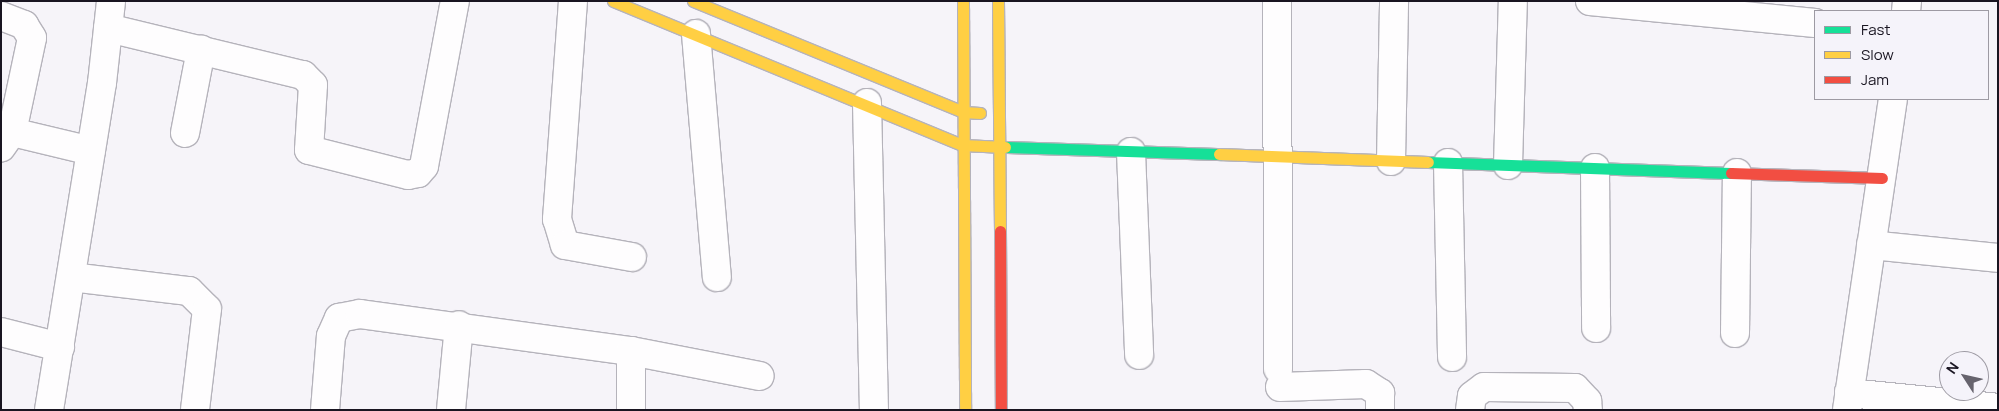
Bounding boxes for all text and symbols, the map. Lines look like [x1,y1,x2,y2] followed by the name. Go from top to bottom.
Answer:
[1814,10,1989,100] legend
[1861,19,1890,40] text: Fast
[1861,44,1894,65] text: Slow
[1861,69,1889,90] text: Jam
[1939,351,1989,401] north arrow
[1941,358,1963,377] text: N

